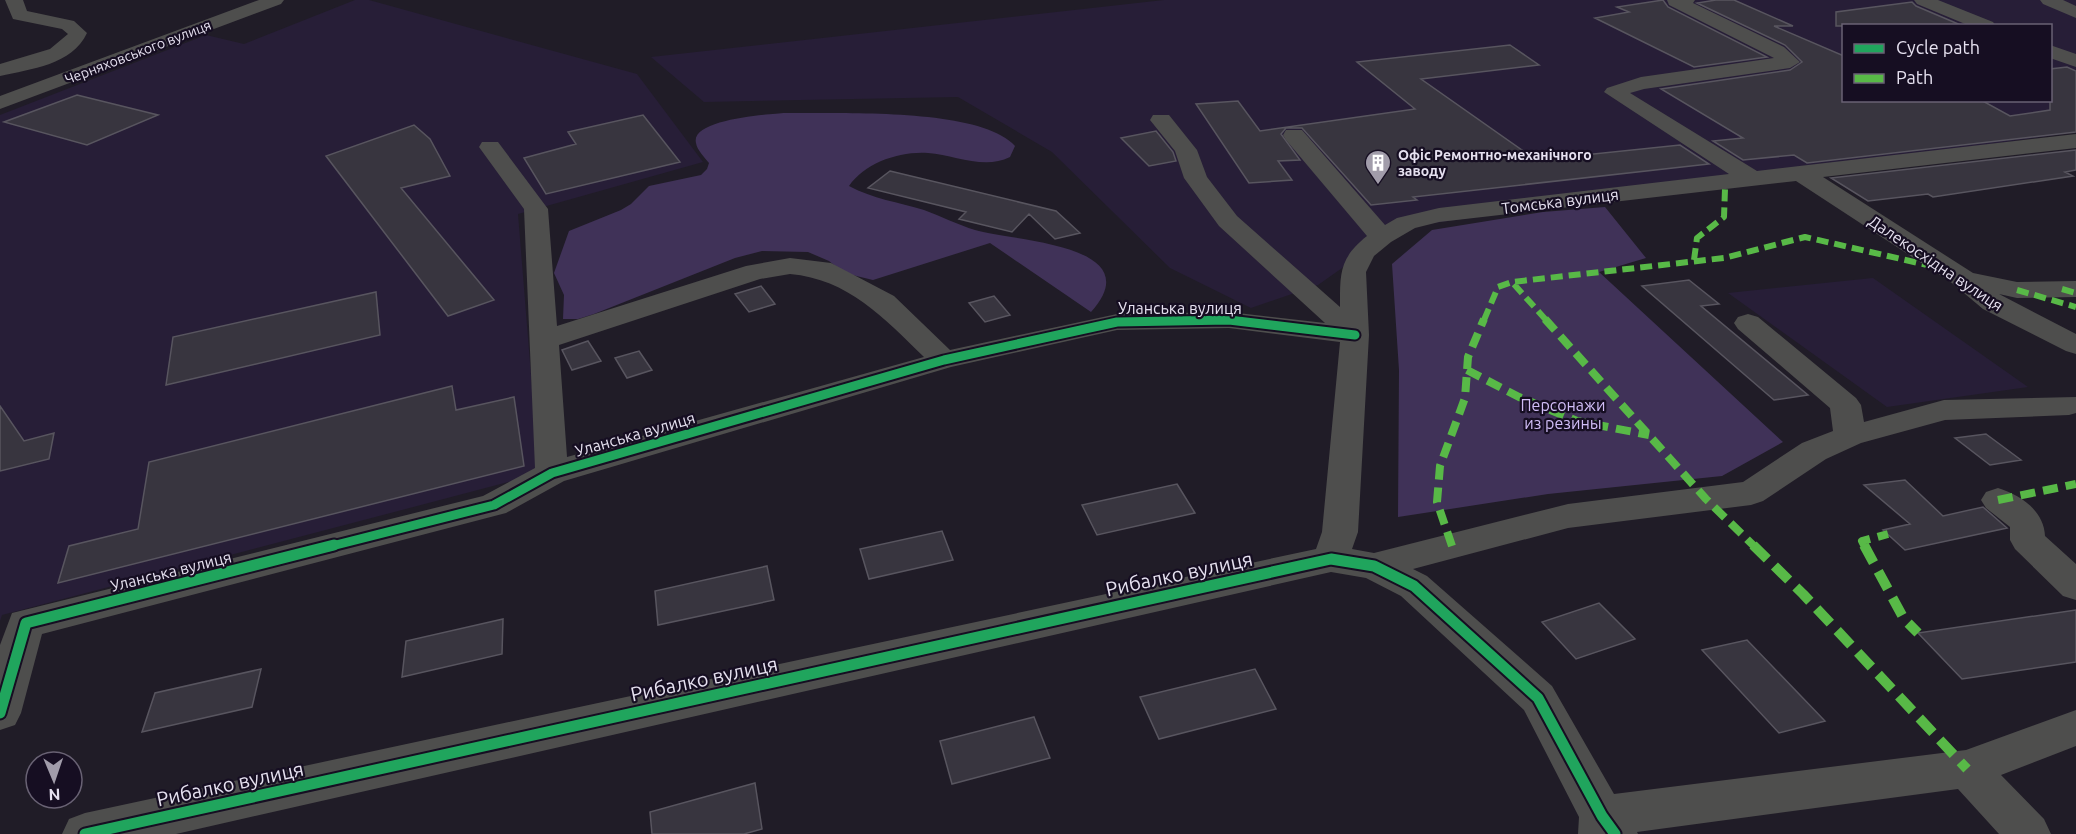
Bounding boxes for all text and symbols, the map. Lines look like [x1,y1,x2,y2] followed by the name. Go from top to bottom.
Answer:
[63,17,213,87] street label: Черняховського вулиця
[1842,24,2052,102] legend
[1896,37,1980,57] text: Cycle path
[1896,67,1933,87] text: Path
[1398,147,1592,179] place label: Офіс Ремонтно-механічного заводу
[1363,148,1393,186] building icon: Офіс Ремонтно-механічного заводу
[1500,185,1620,217] street label: Томська вулиця
[1865,211,2007,315] street label: Далекосхідна вулиця
[1118,299,1242,317] street label: Уланська вулиця
[1521,396,1605,432] park label: Персонажи из резины
[573,408,697,460] street label: Уланська вулиця
[109,547,233,595] street label: Уланська вулиця
[1103,547,1255,600] street label: Рибалко вулиця
[628,652,780,705] street label: Рибалко вулиця
[24,750,84,810] north arrow
[154,757,306,810] street label: Рибалко вулиця
[48,786,61,804] text: N

